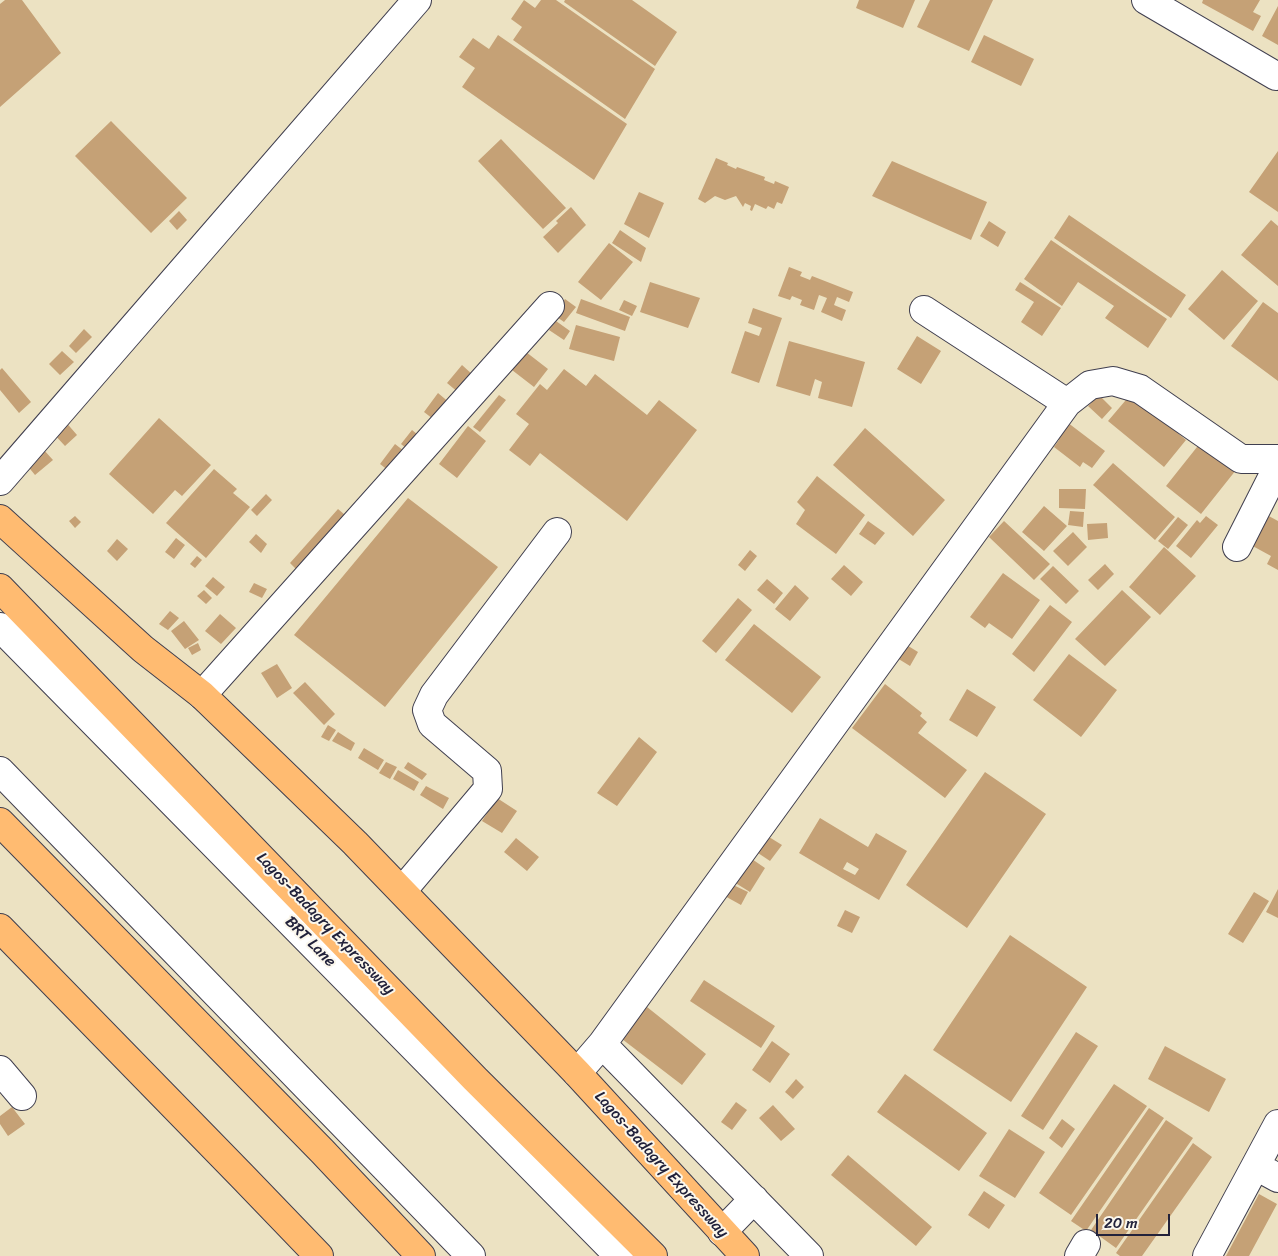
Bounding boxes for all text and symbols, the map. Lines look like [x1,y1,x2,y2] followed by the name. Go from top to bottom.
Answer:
[252,849,398,999] street label: Lagos-Badagry Expressway
[281,913,339,971] street label: BRT Lane
[590,1088,732,1242] street label: Lagos-Badagry Expressway
[1098,1204,1172,1236] scale bar
[1104,1210,1138,1236] text: 20 m

